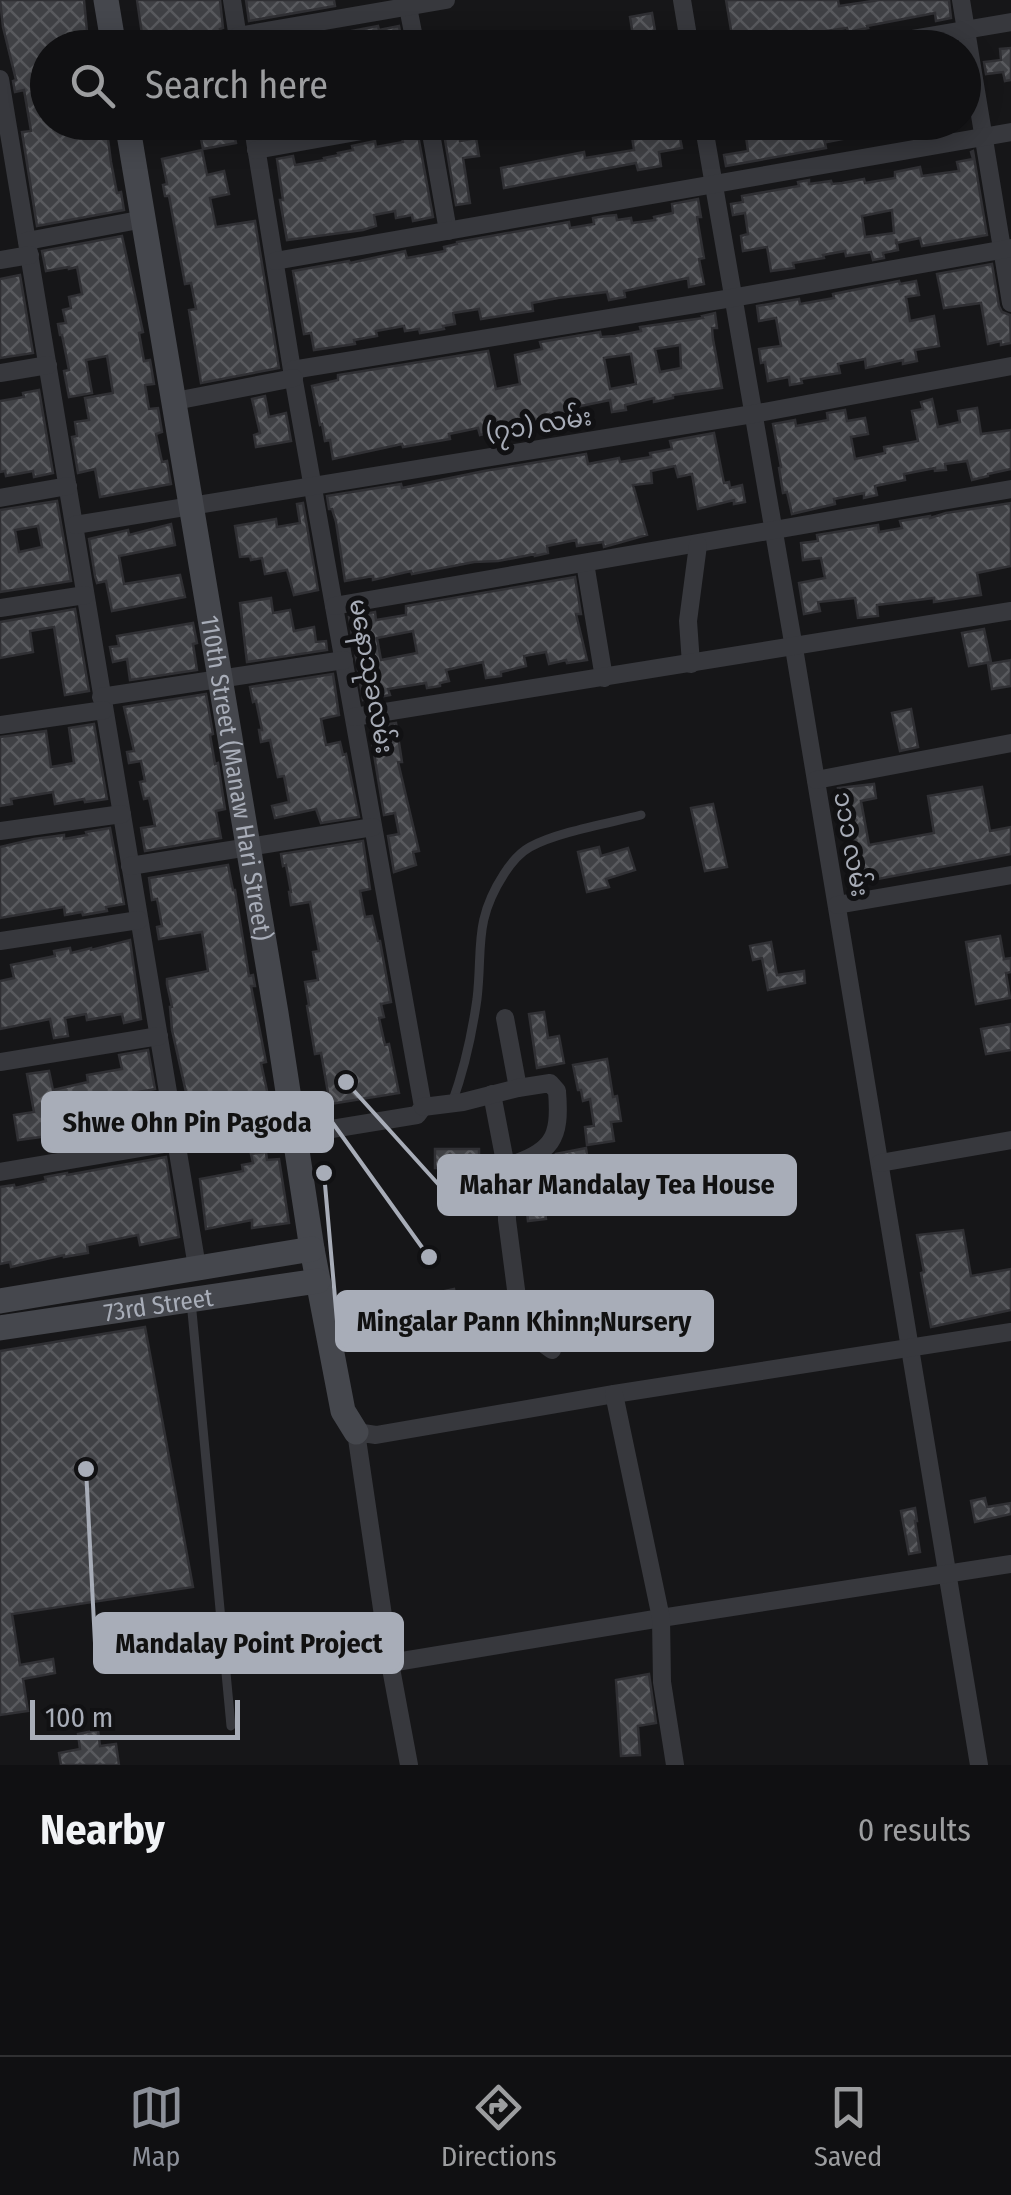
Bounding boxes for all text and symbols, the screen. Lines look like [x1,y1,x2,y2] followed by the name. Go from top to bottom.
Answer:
[30,30,981,140] search box
[65,58,120,113] icon: search
[145,62,328,108] text: Search here
[484,399,595,453] street label: (၇၁) လမ်း
[338,596,402,757] street label: မနောသုခလမ်း
[194,613,278,943] street label: 110th Street (Manaw Hari Street)
[827,789,878,899] street label: ၁၁၁ လမ်း
[43,1093,332,1151] callout: Shwe Ohn Pin Pagoda
[62,1106,312,1139] text: Shwe Ohn Pin Pagoda
[439,1156,795,1214] callout: Mahar Mandalay Tea House
[459,1168,775,1201] text: Mahar Mandalay Tea House
[102,1283,216,1328] street label: 73rd Street
[337,1292,712,1350] callout: Mingalar Pann Khinn;Nursery
[357,1305,692,1338] text: Mingalar Pann Khinn;Nursery
[95,1614,402,1672] callout: Mandalay Point Project
[115,1627,384,1660] text: Mandalay Point Project
[30,1695,240,1740] scale bar
[45,1701,113,1734] text: 100 m
[40,1805,165,1855] text: Nearby
[858,1811,971,1849] text: 0 results
[129,2080,184,2173] tab: Map
[441,2080,557,2173] tab: Directions
[814,2080,882,2173] tab: Saved

